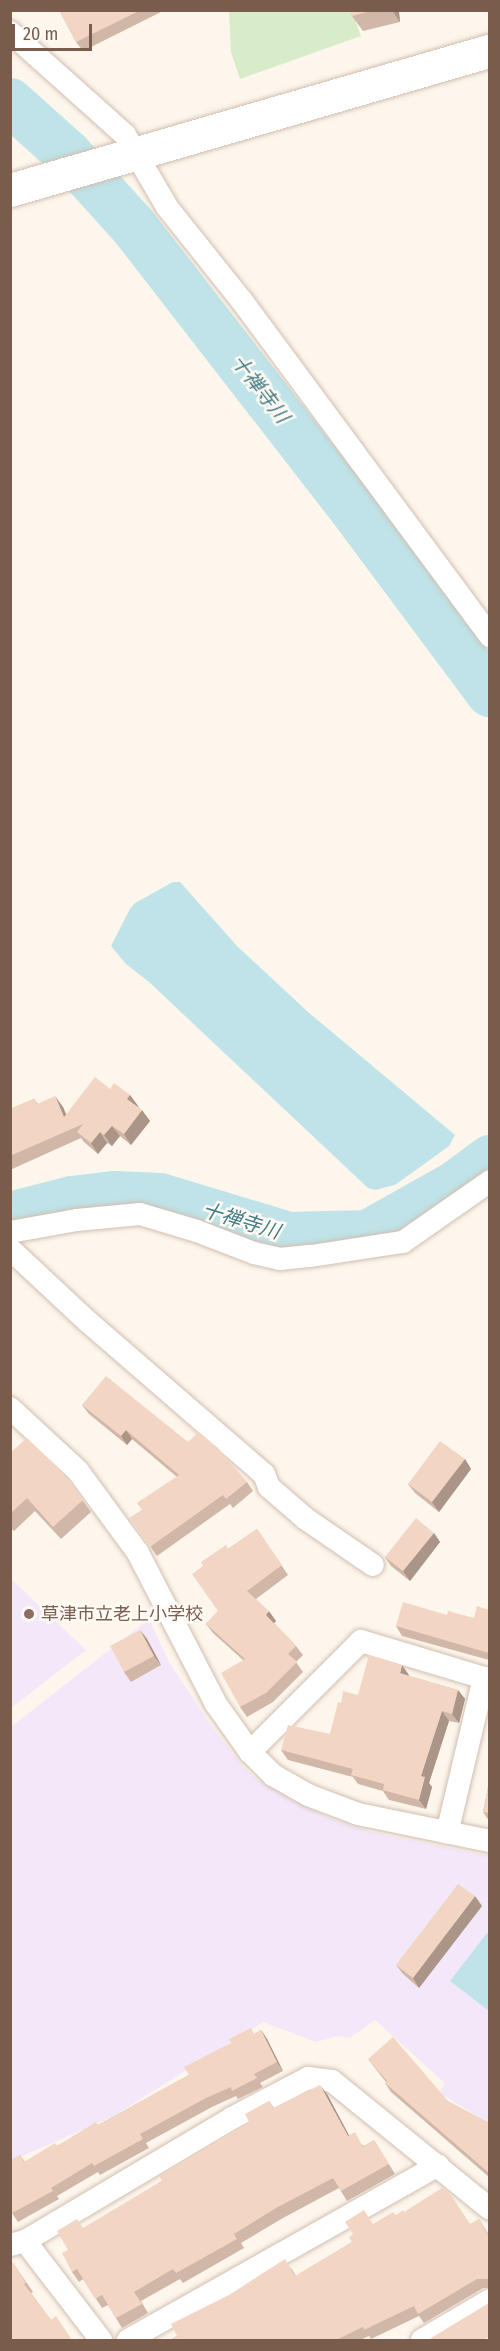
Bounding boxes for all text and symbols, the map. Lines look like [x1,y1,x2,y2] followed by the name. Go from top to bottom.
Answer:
[15,12,94,50] scale bar
[23,23,58,45] text: 20 m
[226,350,294,428] water label: 十禅寺川
[199,1198,283,1244] water label: 十禅寺川
[41,1603,203,1625] place label: 草津市立老上小学校
[22,1607,36,1621] marker: 草津市立老上小学校

